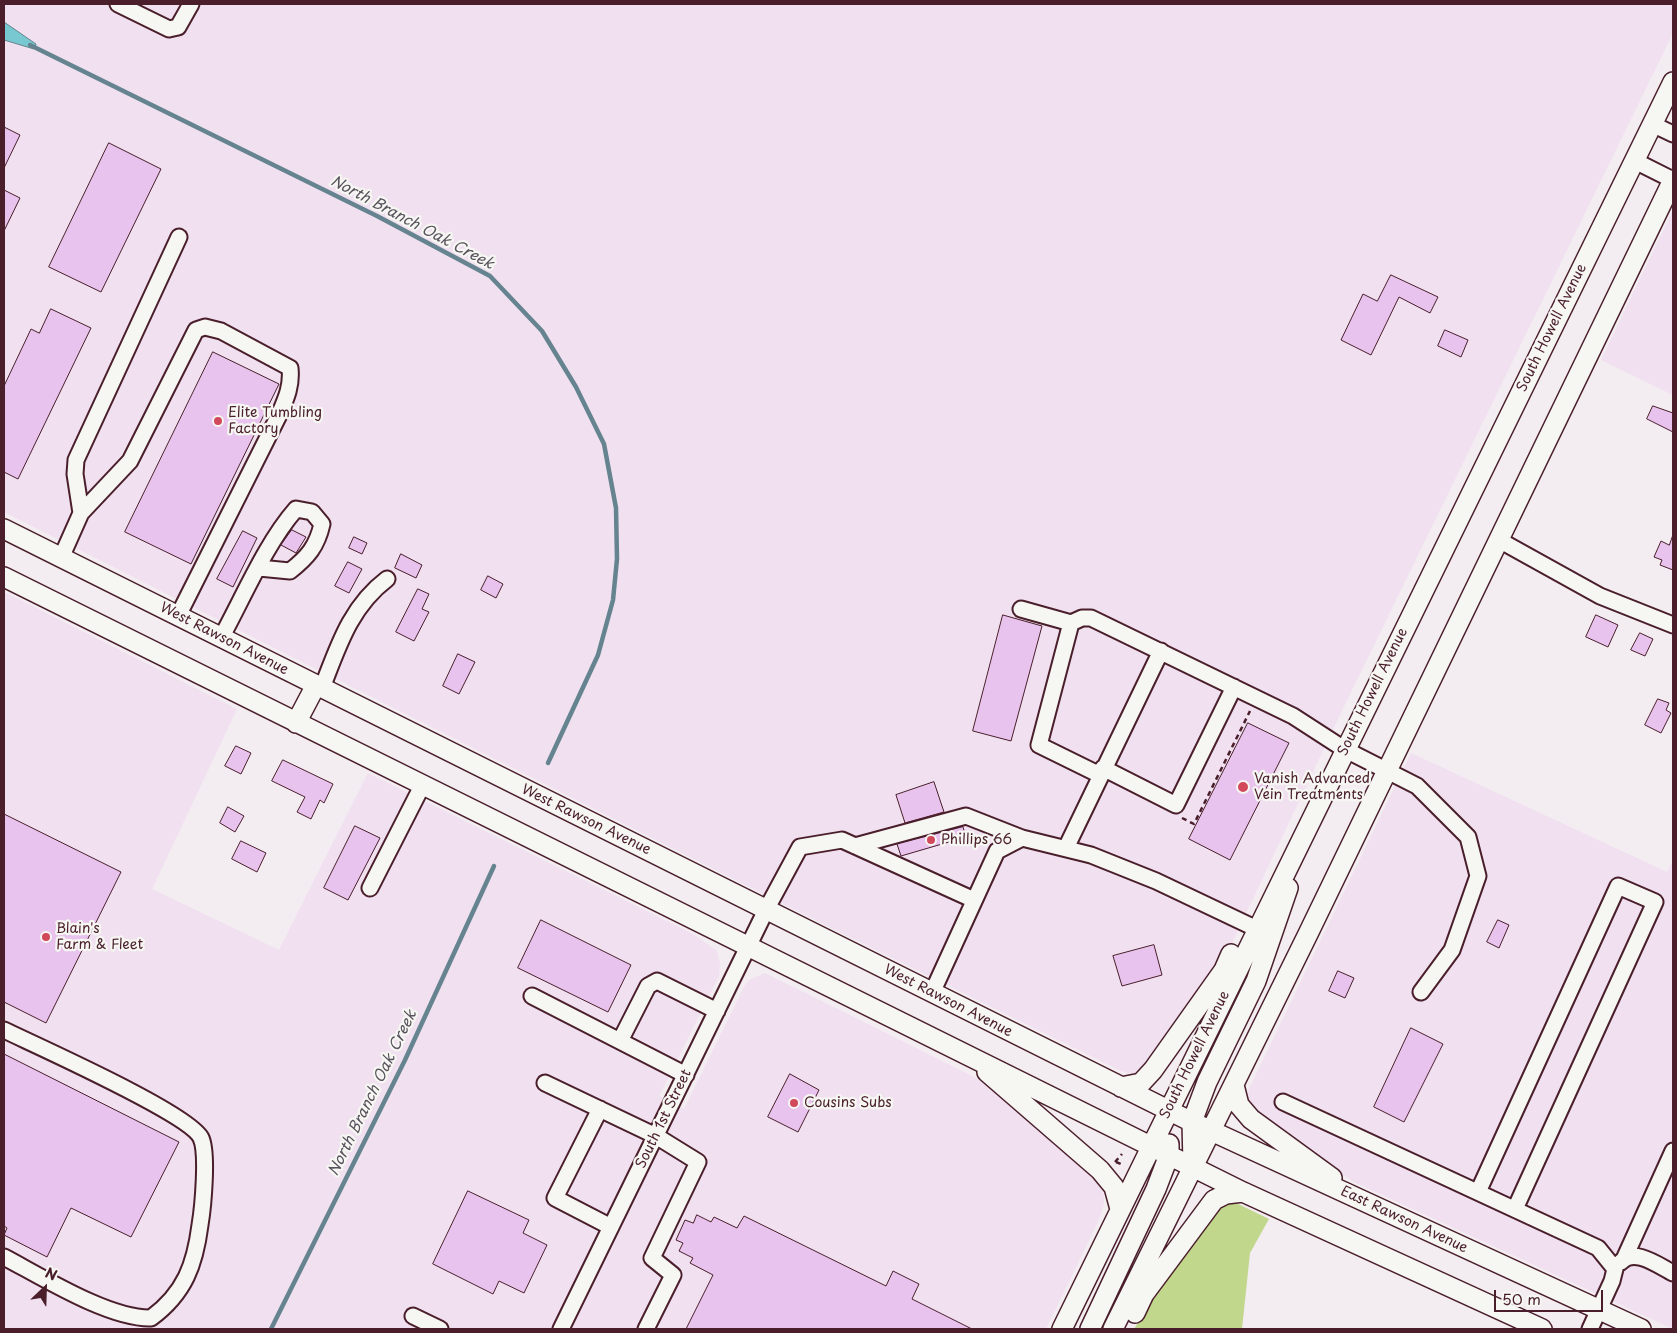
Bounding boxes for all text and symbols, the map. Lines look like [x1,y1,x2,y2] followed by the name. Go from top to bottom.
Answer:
[327,172,497,274] water label: North Branch Oak Creek
[1514,261,1590,395] street label: South Howell Avenue
[228,405,322,438] place label: Elite Tumbling Factory
[212,415,224,427] marker: Elite Tumbling Factory
[157,599,291,679] street label: West Rawson Avenue
[1335,625,1411,759] street label: South Howell Avenue
[1254,771,1370,804] place label: Vanish Advanced Vein Treatments
[1236,780,1250,794] marker: Vanish Advanced Vein Treatments
[519,781,653,859] street label: West Rawson Avenue
[941,832,1012,848] place label: Phillips 66
[925,834,937,846] marker: Phillips 66
[56,921,143,954] place label: Blain's Farm & Fleet
[40,931,52,943] marker: Blain's Farm & Fleet
[881,961,1015,1041] street label: West Rawson Avenue
[1157,988,1233,1122] street label: South Howell Avenue
[325,1007,421,1179] water label: North Branch Oak Creek
[633,1067,695,1171] street label: South 1st Street
[804,1095,892,1111] place label: Cousins Subs
[788,1097,800,1109] marker: Cousins Subs
[1338,1183,1470,1257] street label: East Rawson Avenue
[42,1262,61,1286] text: N
[20,1263,70,1313] north arrow
[1497,1280,1606,1312] scale bar
[1502,1287,1541,1310] text: 50 m

